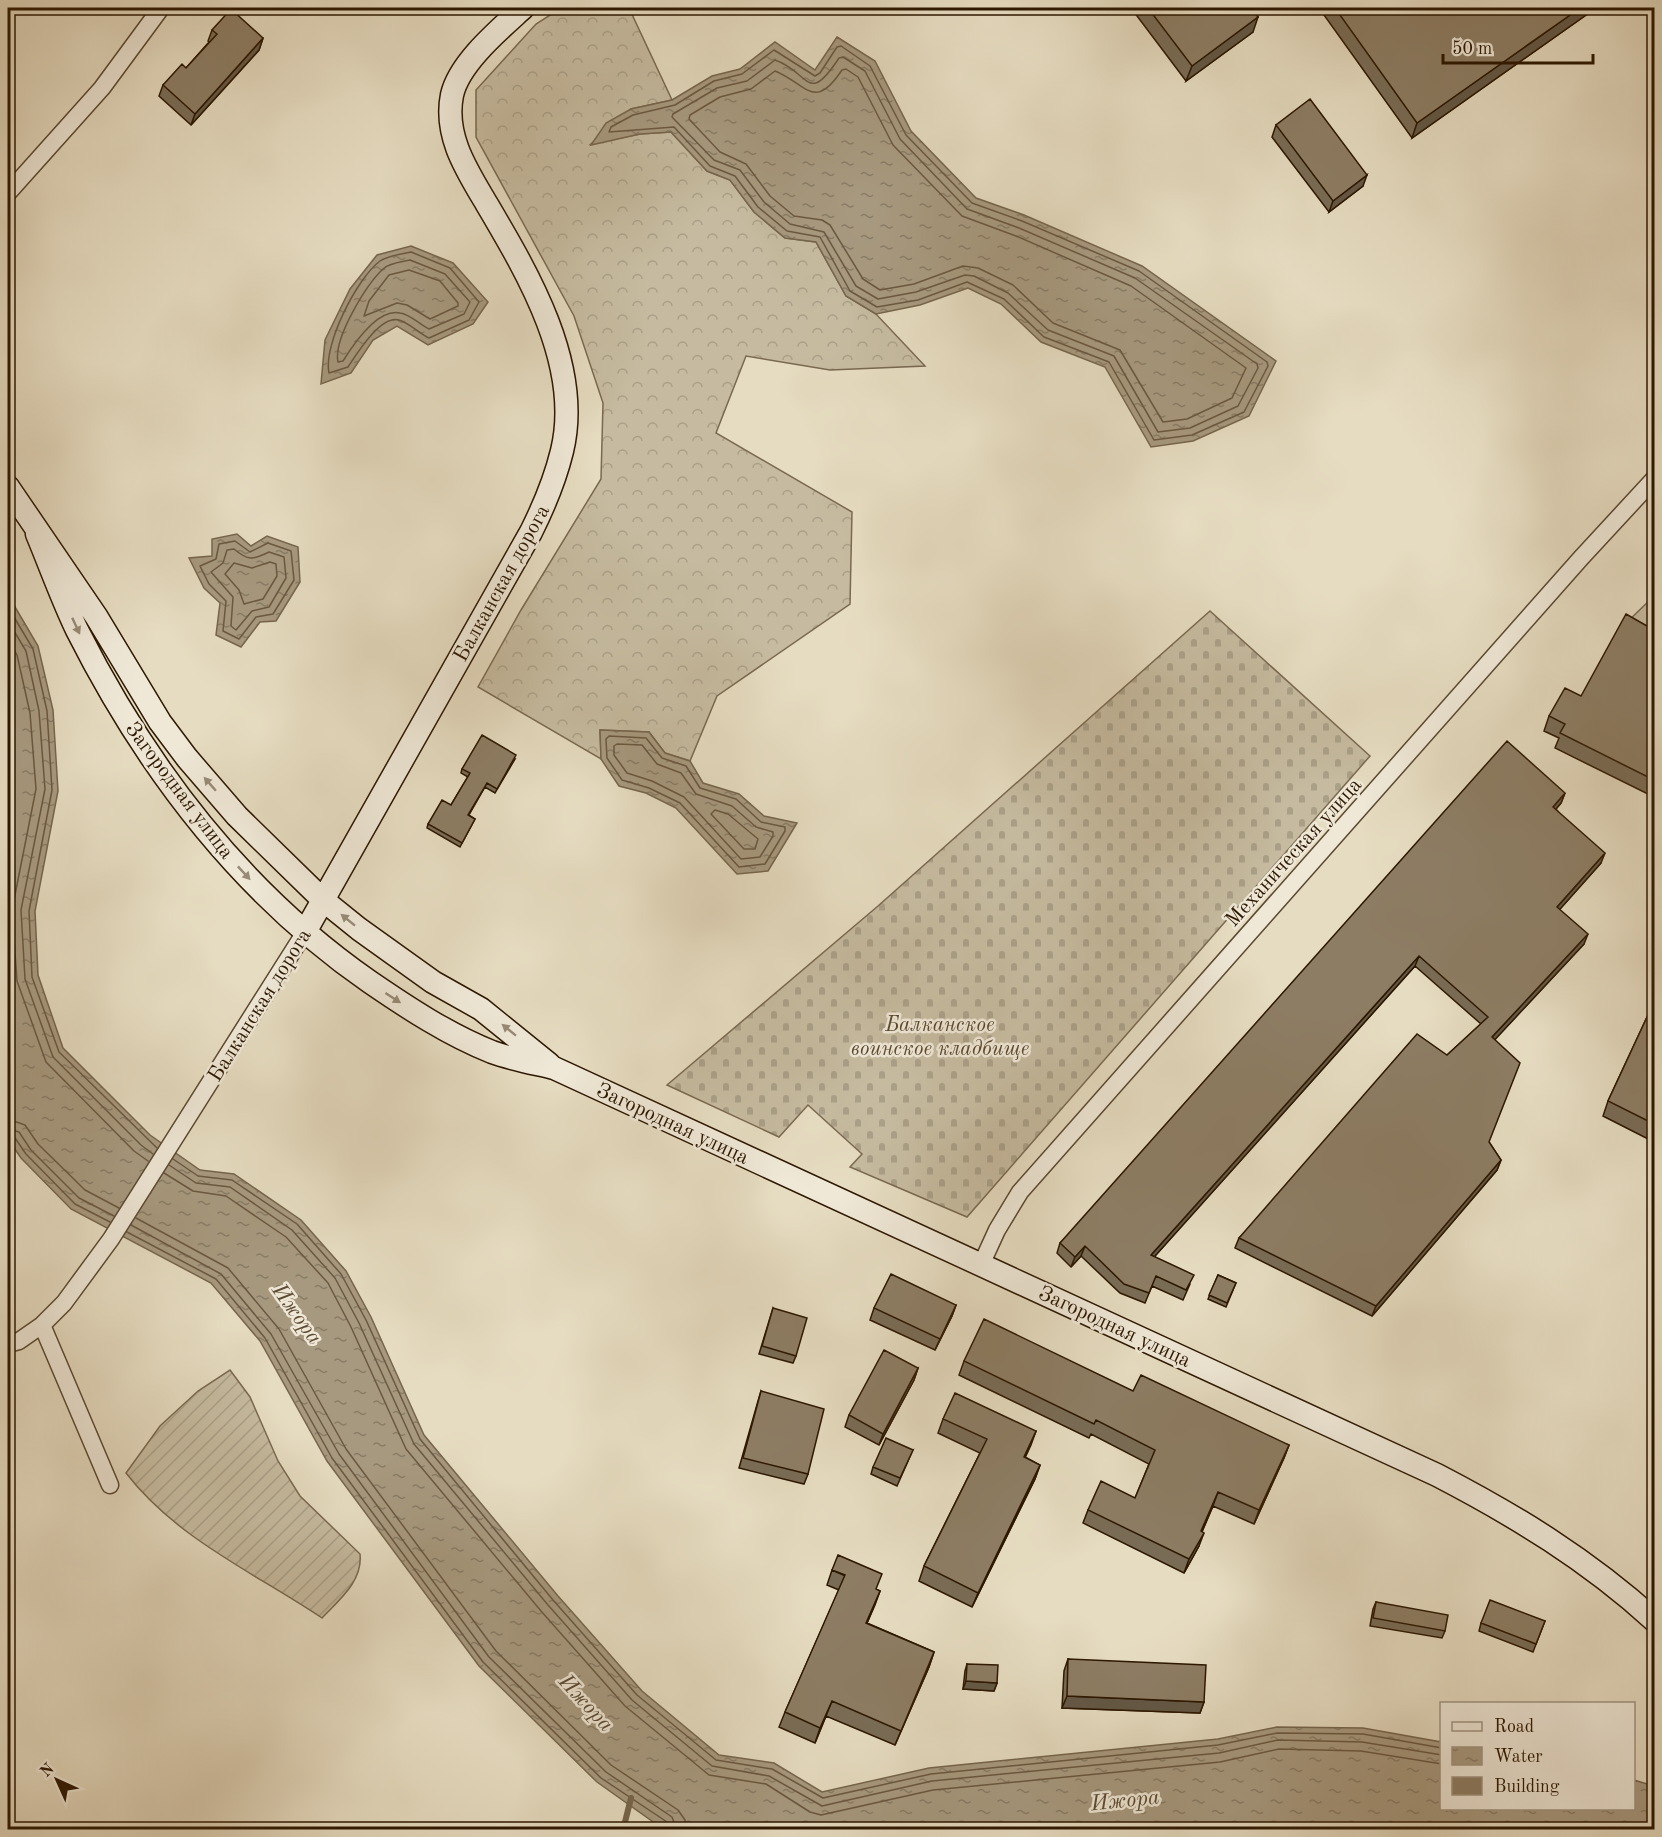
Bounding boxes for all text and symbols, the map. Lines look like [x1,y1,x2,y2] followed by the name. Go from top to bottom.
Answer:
[1443,27,1593,65] scale bar
[1452,40,1492,58] text: 50 m
[450,502,554,666] street label: Балканская дорога
[72,618,81,635] one-way arrow
[121,719,237,863] street label: Загородная улица
[1222,775,1366,931] street label: Механическая улица
[203,776,216,792] one-way arrow
[237,866,251,881] one-way arrow
[341,915,356,927] one-way arrow
[205,926,316,1086] street label: Балканская дорога
[385,992,402,1003] one-way arrow
[851,1015,1029,1060] park label: Балканское воинское кладбище
[501,1024,517,1037] one-way arrow
[593,1080,752,1169] street label: Загородная улица
[267,1279,326,1349] water label: Ижора
[1035,1283,1194,1372] street label: Загородная улица
[553,1670,617,1736] water label: Ижора
[1440,1702,1635,1810] legend
[1494,1718,1534,1736] text: Road
[1494,1748,1543,1766] text: Water
[27,1750,87,1810] north arrow
[38,1760,58,1781] text: N
[1494,1778,1560,1796] text: Building
[1089,1786,1161,1816] water label: Ижора

